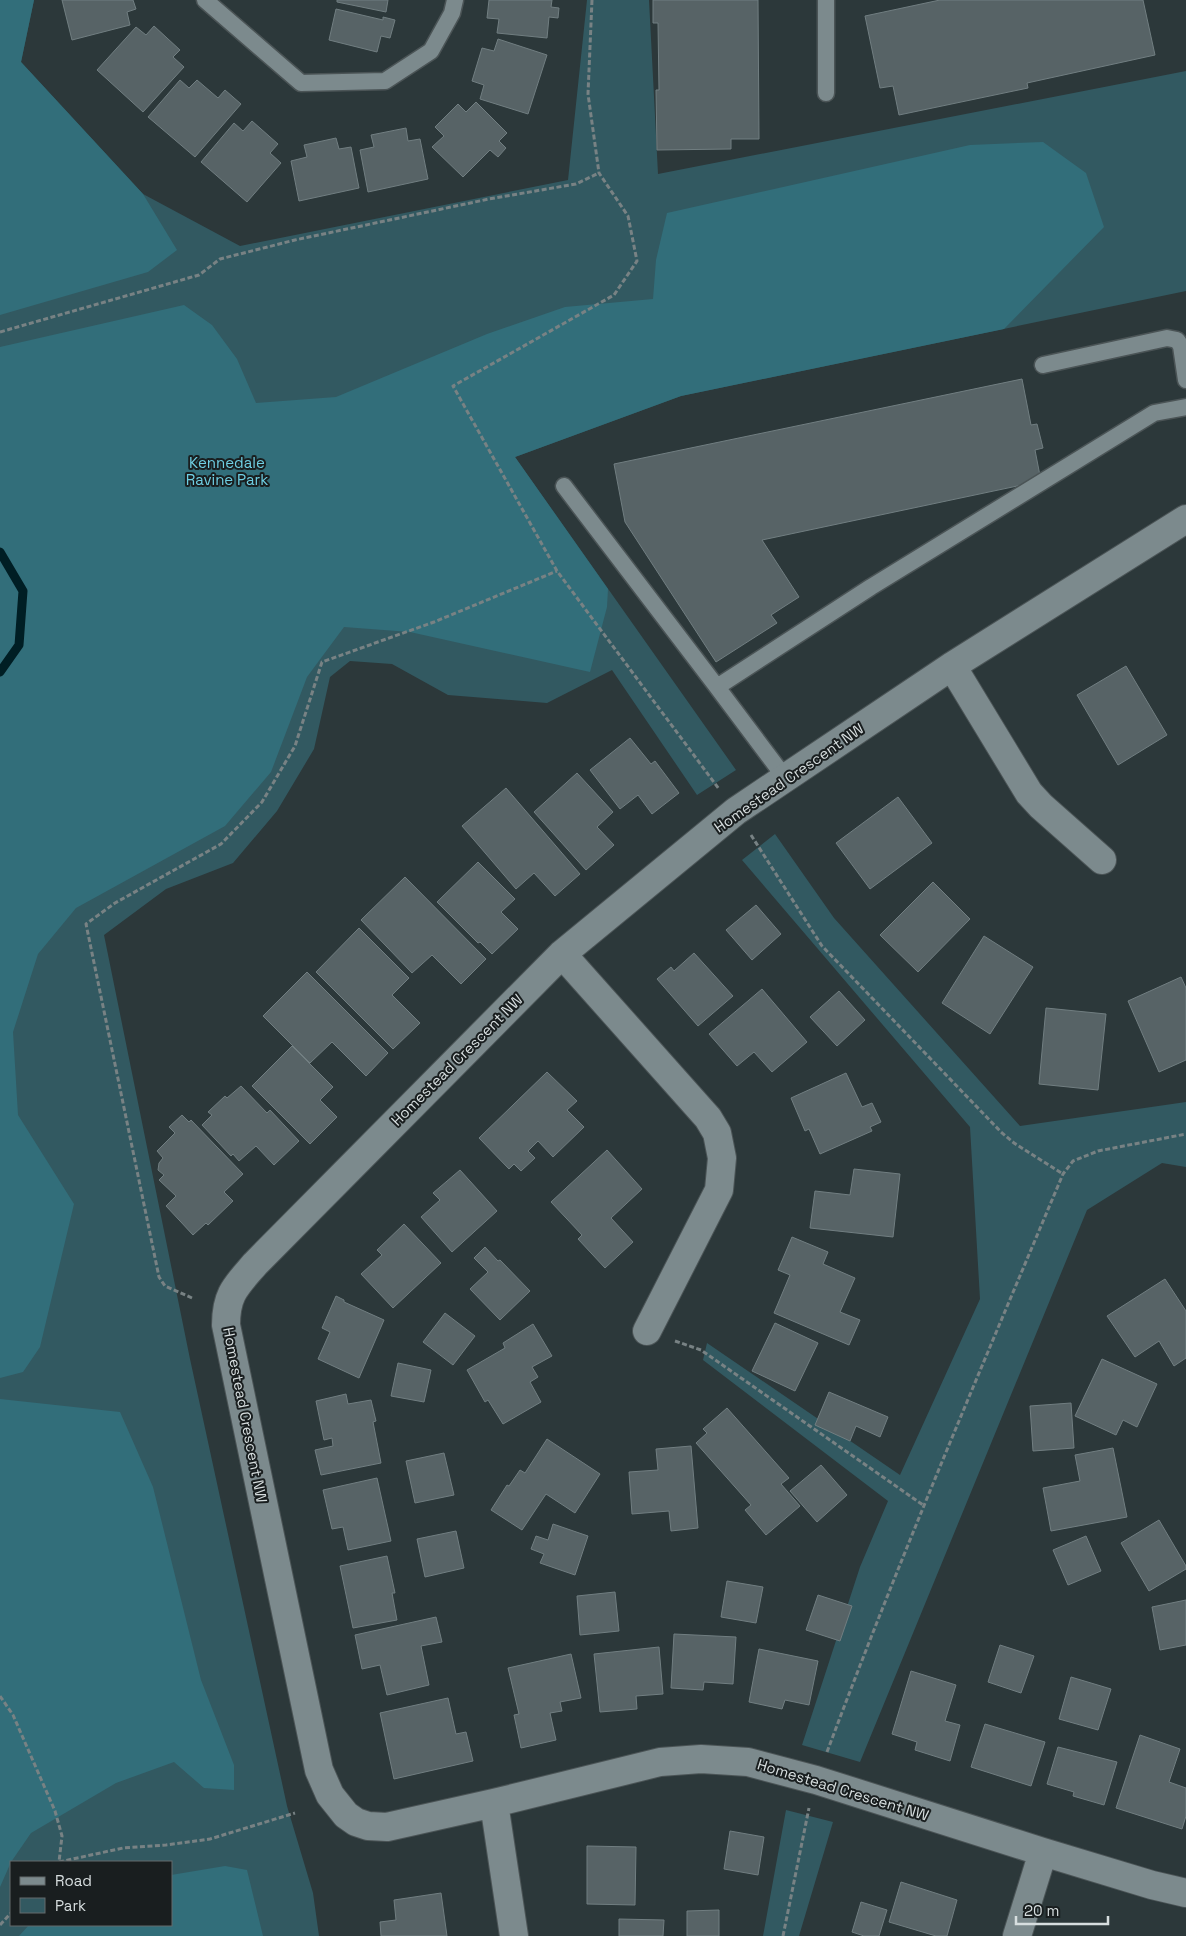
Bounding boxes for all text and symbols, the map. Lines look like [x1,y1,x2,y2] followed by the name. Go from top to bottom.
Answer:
[186,453,268,489] park label: Kennedale Ravine Park
[710,719,867,837] street label: Homestead Crescent NW
[387,990,526,1129] street label: Homestead Crescent NW
[219,1325,272,1504] street label: Homestead Crescent NW
[755,1754,931,1825] street label: Homestead Crescent NW
[10,1861,172,1926] legend
[55,1871,92,1890] text: Road
[1016,1894,1108,1926] scale bar
[55,1896,86,1915] text: Park
[1024,1901,1059,1920] text: 20 m

